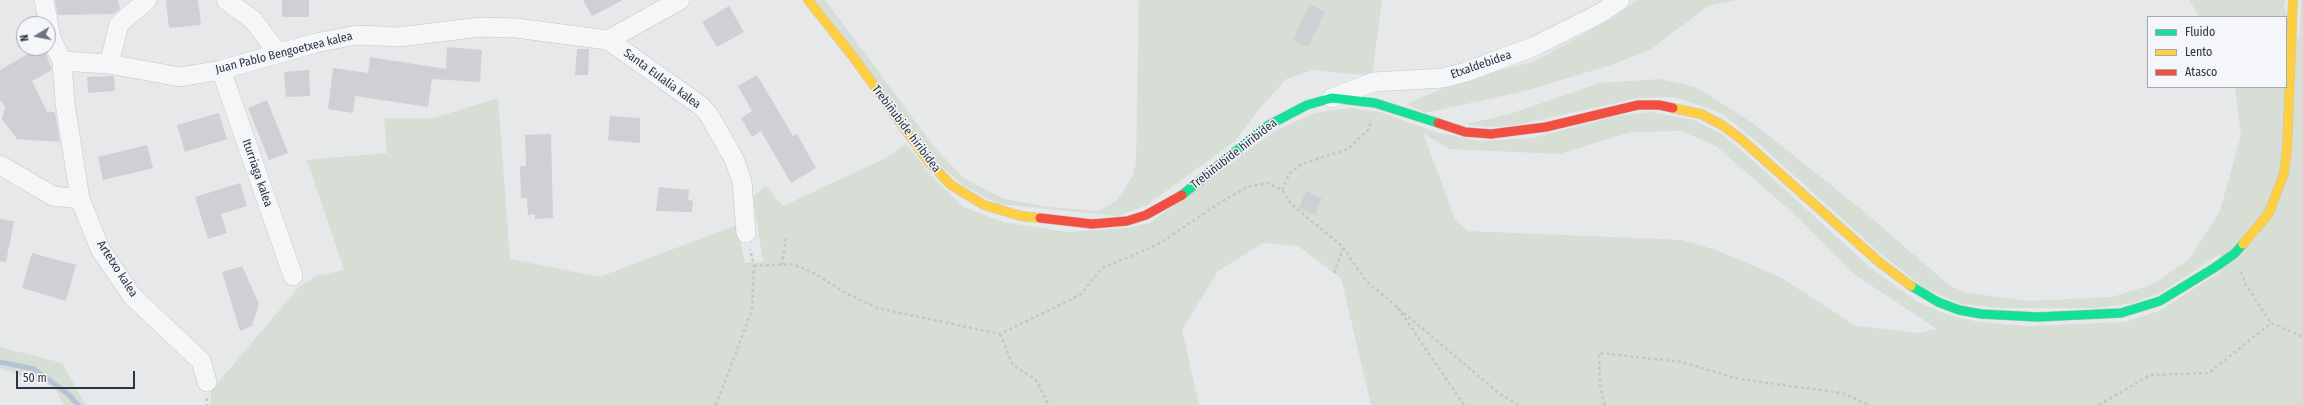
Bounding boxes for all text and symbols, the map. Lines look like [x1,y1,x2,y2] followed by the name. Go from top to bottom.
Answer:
[16,16,56,56] north arrow
[2147,16,2287,88] legend
[2185,25,2215,39] text: Fluido
[214,29,354,77] street label: Juan Pablo Bengoetxea kalea
[18,34,32,42] text: N
[2185,45,2212,59] text: Lento
[620,46,704,112] street label: Santa Eulalia kalea
[1449,48,1513,82] street label: Etxaldebidea
[2185,65,2217,79] text: Atasco
[868,82,944,176] street label: Trebiñubide hiribidea
[1188,116,1280,192] street label: Trebiñubide hiribidea
[239,137,275,209] street label: Iturriaga kalea
[93,238,141,300] street label: Artetxo kalea
[18,363,137,389] scale bar
[23,371,47,385] text: 50 m

